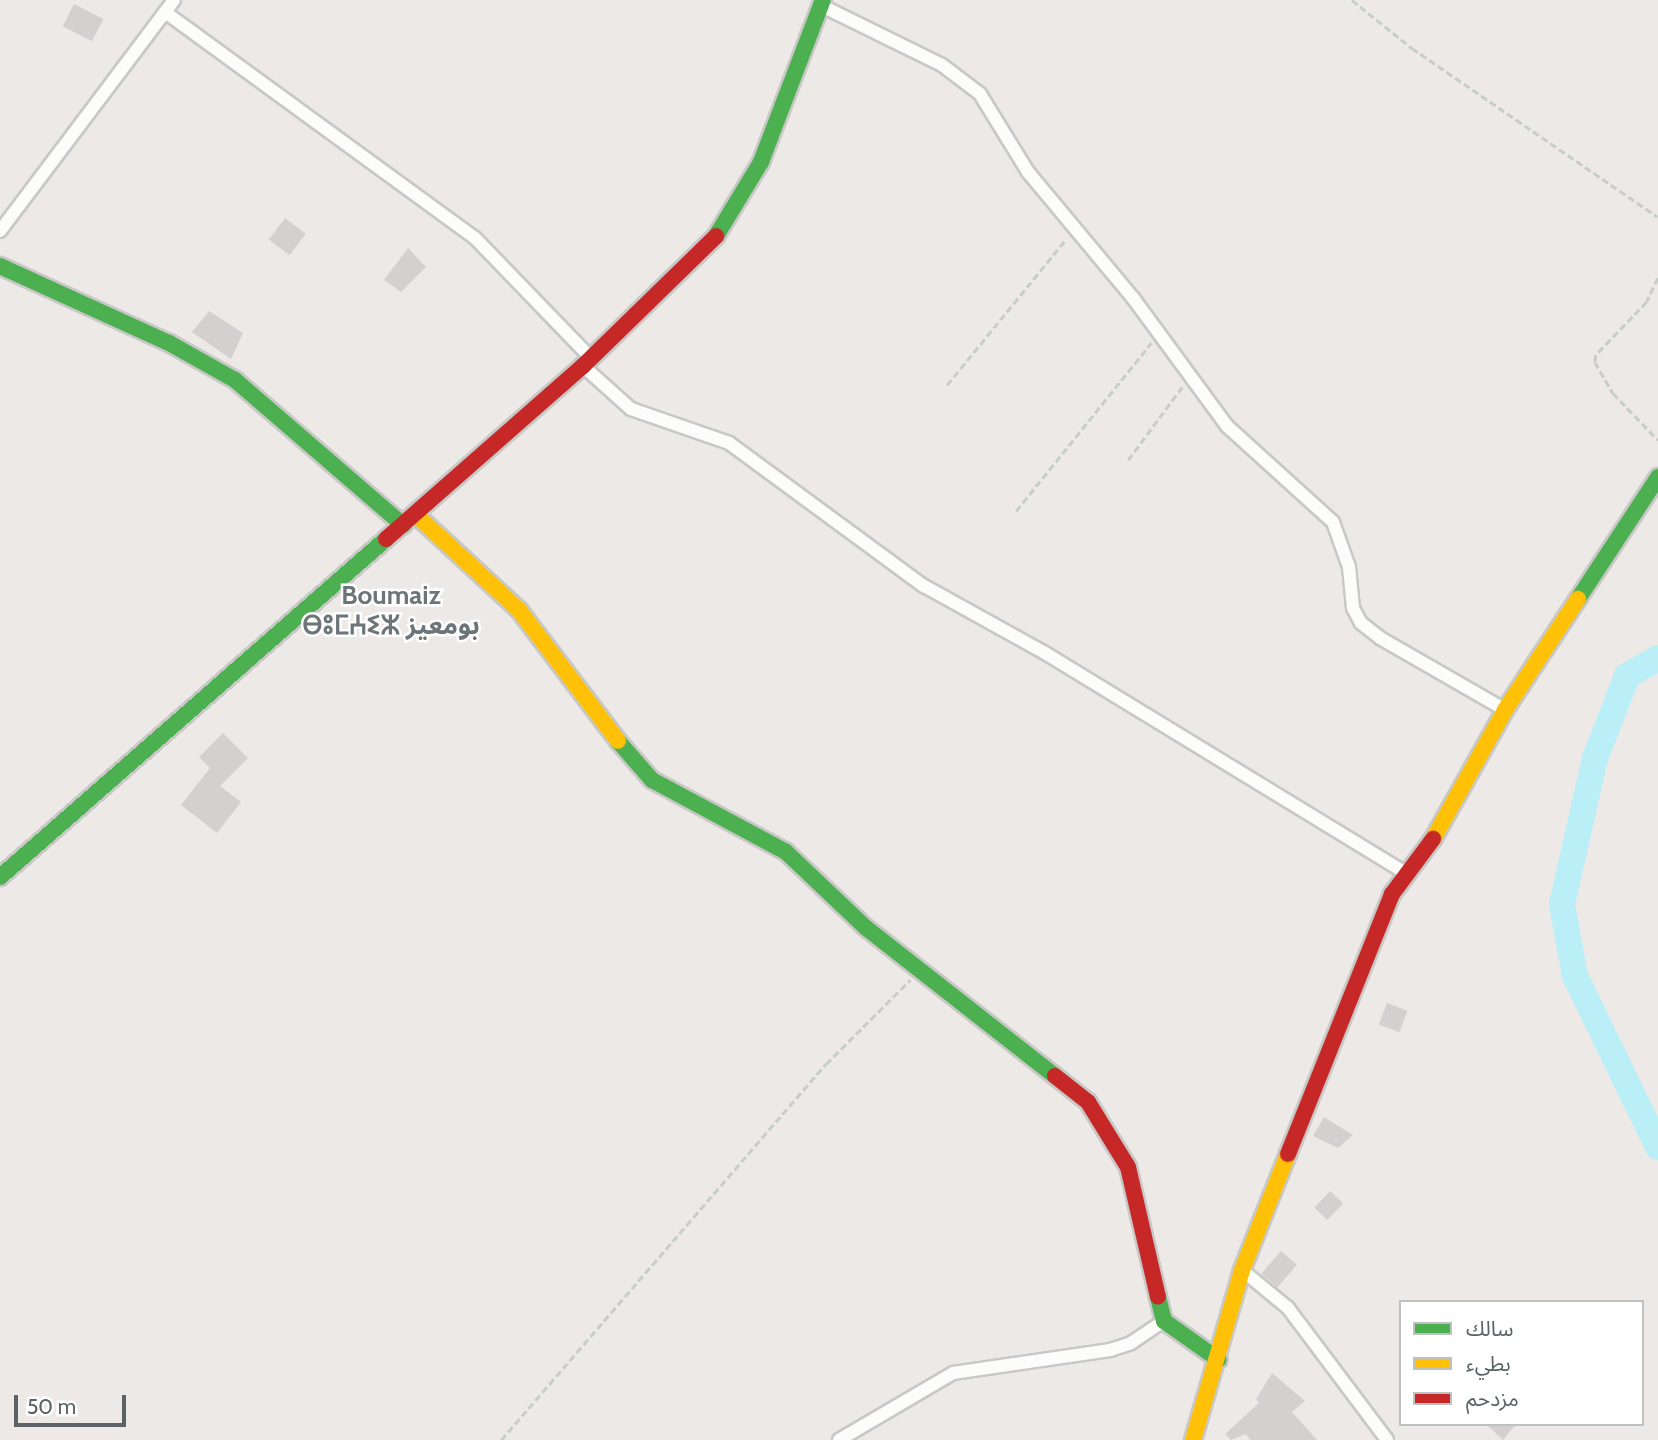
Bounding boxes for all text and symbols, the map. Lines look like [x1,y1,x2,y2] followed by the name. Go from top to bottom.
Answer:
[302,580,480,642] district label: Boumaiz ⴱⵓⵎⵄⵉⵣ بومعيز
[1399,1300,1644,1426] legend
[1466,1316,1513,1341] text: سالك
[1466,1351,1511,1376] text: بطيء
[18,1380,130,1424] scale bar
[1466,1386,1519,1411] text: مزدحم
[27,1394,76,1419] text: 50 m

